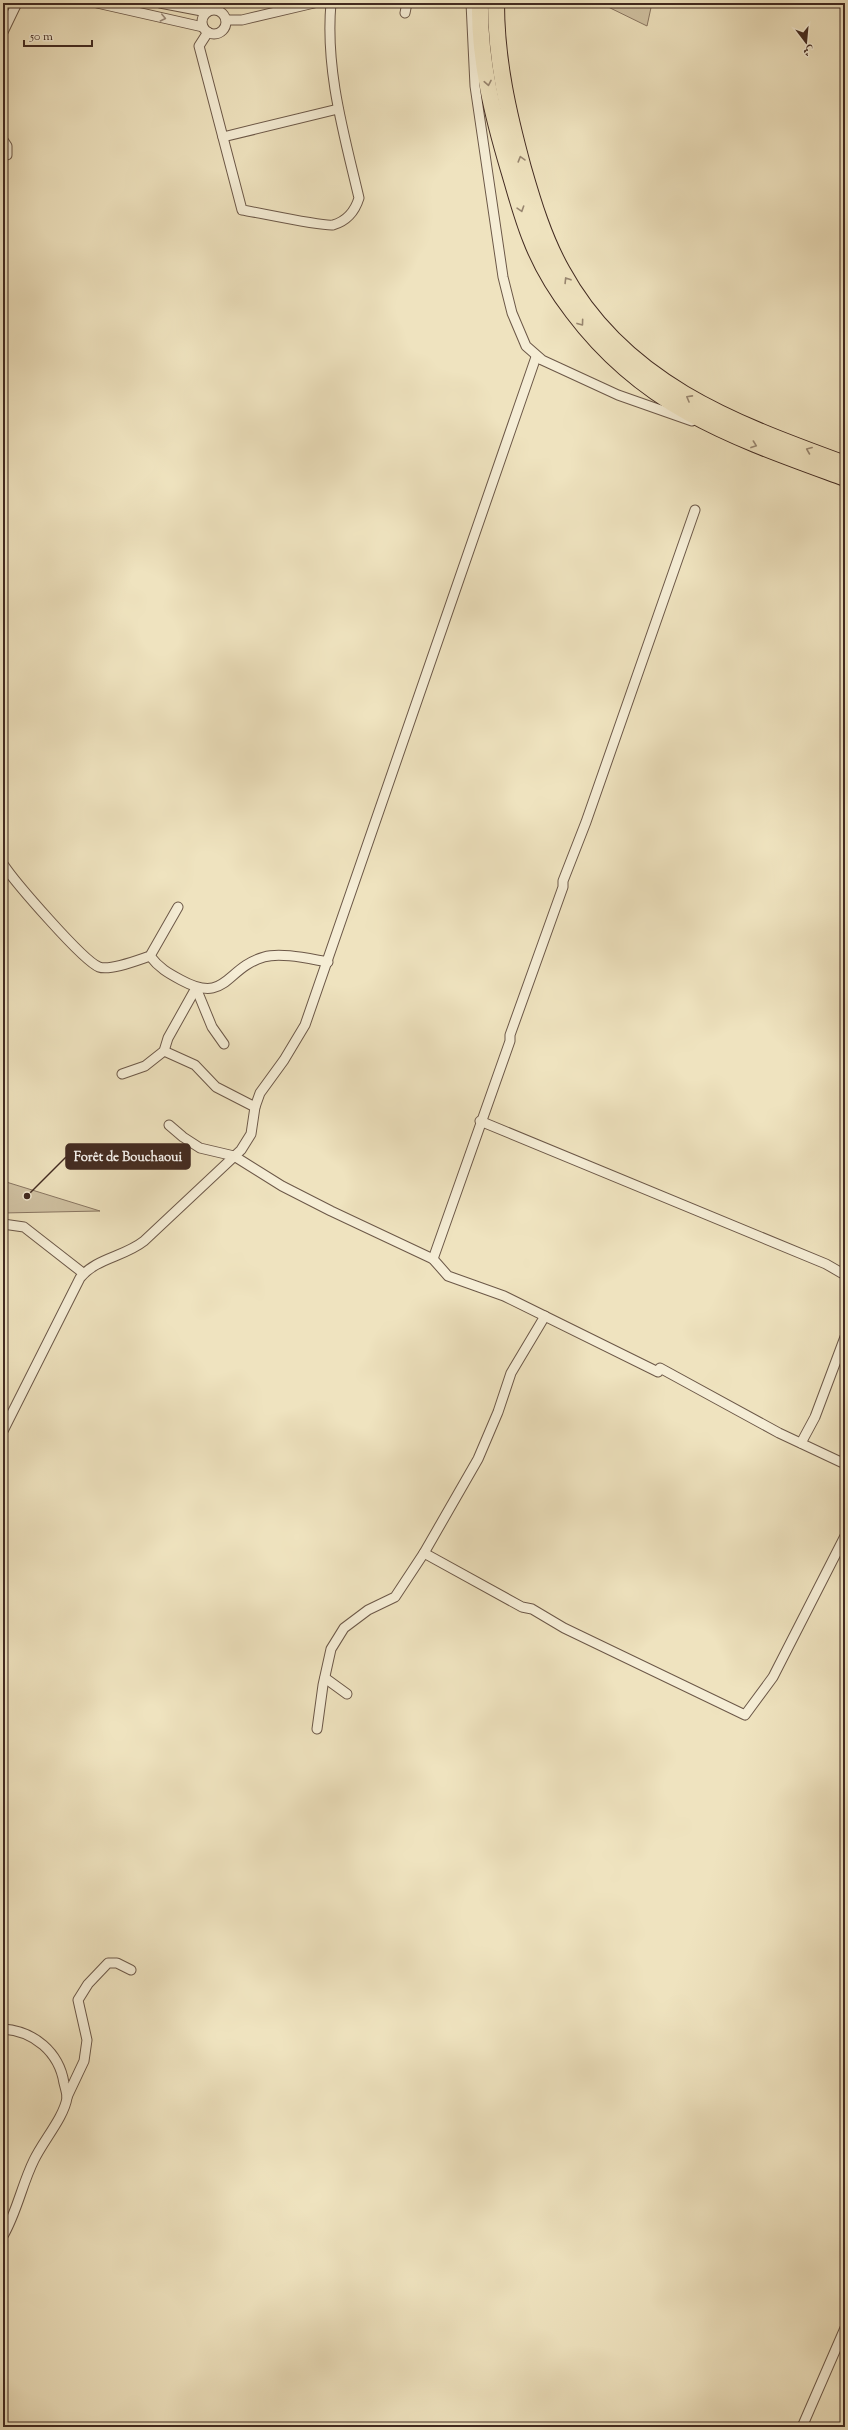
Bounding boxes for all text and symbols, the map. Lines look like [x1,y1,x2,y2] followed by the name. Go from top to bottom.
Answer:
[159,13,166,21] one-way arrow
[24,22,92,48] scale bar
[786,22,826,62] north arrow
[29,28,53,46] text: 50 m
[801,41,816,60] text: ش
[483,80,492,86] one-way arrow
[517,156,526,163] one-way arrow
[516,205,525,212] one-way arrow
[565,277,572,284] one-way arrow
[576,319,584,326] one-way arrow
[686,396,693,403] one-way arrow
[750,440,757,448] one-way arrow
[805,446,812,454] one-way arrow
[66,1144,190,1169] callout: Forêt de Bouchaoui
[74,1149,183,1167] text: Forêt de Bouchaoui

